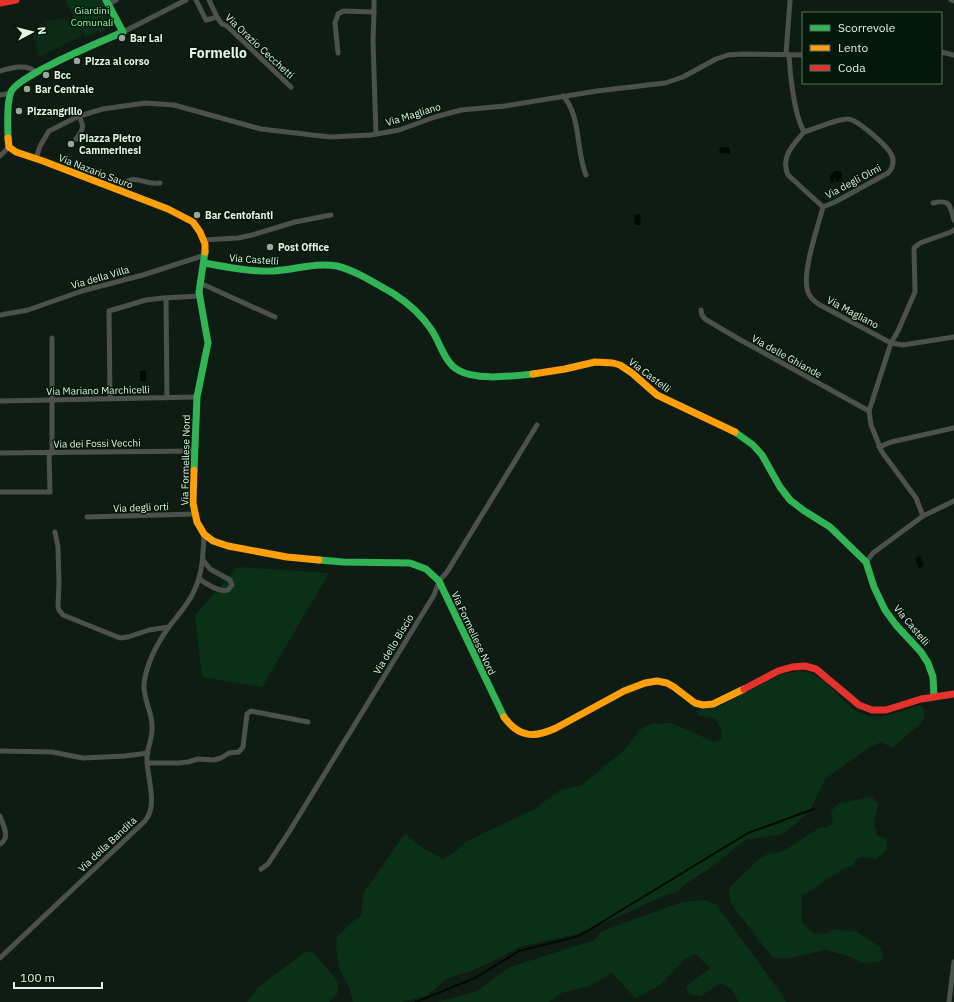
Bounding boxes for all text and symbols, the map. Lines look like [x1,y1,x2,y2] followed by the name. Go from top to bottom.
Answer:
[71,4,113,29] park label: Giardini Comunali
[222,11,297,82] street label: Via Orazio Cecchetti
[12,12,52,52] north arrow
[802,12,942,84] legend
[838,20,896,35] text: Scorrevole
[34,26,49,36] text: N
[130,32,163,45] place label: Bar Lai
[117,33,127,43] marker: Bar Lai
[838,40,868,55] text: Lento
[189,44,247,62] district label: Formello
[85,55,150,68] place label: Pizza al corso
[72,56,82,66] marker: Pizza al corso
[838,60,866,75] text: Coda
[54,69,71,82] place label: Bcc
[41,70,51,80] marker: Bcc
[35,83,94,96] place label: Bar Centrale
[22,84,32,94] marker: Bar Centrale
[384,100,443,129] street label: Via Magliano
[27,105,83,118] place label: Pizzangrillo
[14,106,24,116] marker: Pizzangrillo
[79,132,141,157] place label: Piazza Pietro Cammerinesi
[66,139,76,149] marker: Piazza Pietro Cammerinesi
[57,151,135,192] street label: Via Nazario Sauro
[823,161,883,202] street label: Via degli Olmi
[205,209,273,222] place label: Bar Centofanti
[192,210,202,220] marker: Bar Centofanti
[278,241,330,254] place label: Post Office
[265,242,275,252] marker: Post Office
[229,251,279,268] street label: Via Castelli
[70,263,131,292] street label: Via della Villa
[825,293,881,332] street label: Via Magliano
[749,332,825,381] street label: Via delle Ghiande
[626,355,673,395] street label: Via Castelli
[46,383,150,398] street label: Via Mariano Marchicelli
[178,414,193,506] street label: Via Formellese Nord
[53,436,141,451] street label: Via dei Fossi Vecchi
[113,500,169,515] street label: Via degli orti
[448,589,499,677] street label: Via Formellese Nord
[891,602,933,648] street label: Via Castelli
[370,611,417,677] street label: Via dello Biscio
[75,813,140,875] street label: Via della Bandita
[14,964,102,990] scale bar
[20,970,55,985] text: 100 m

